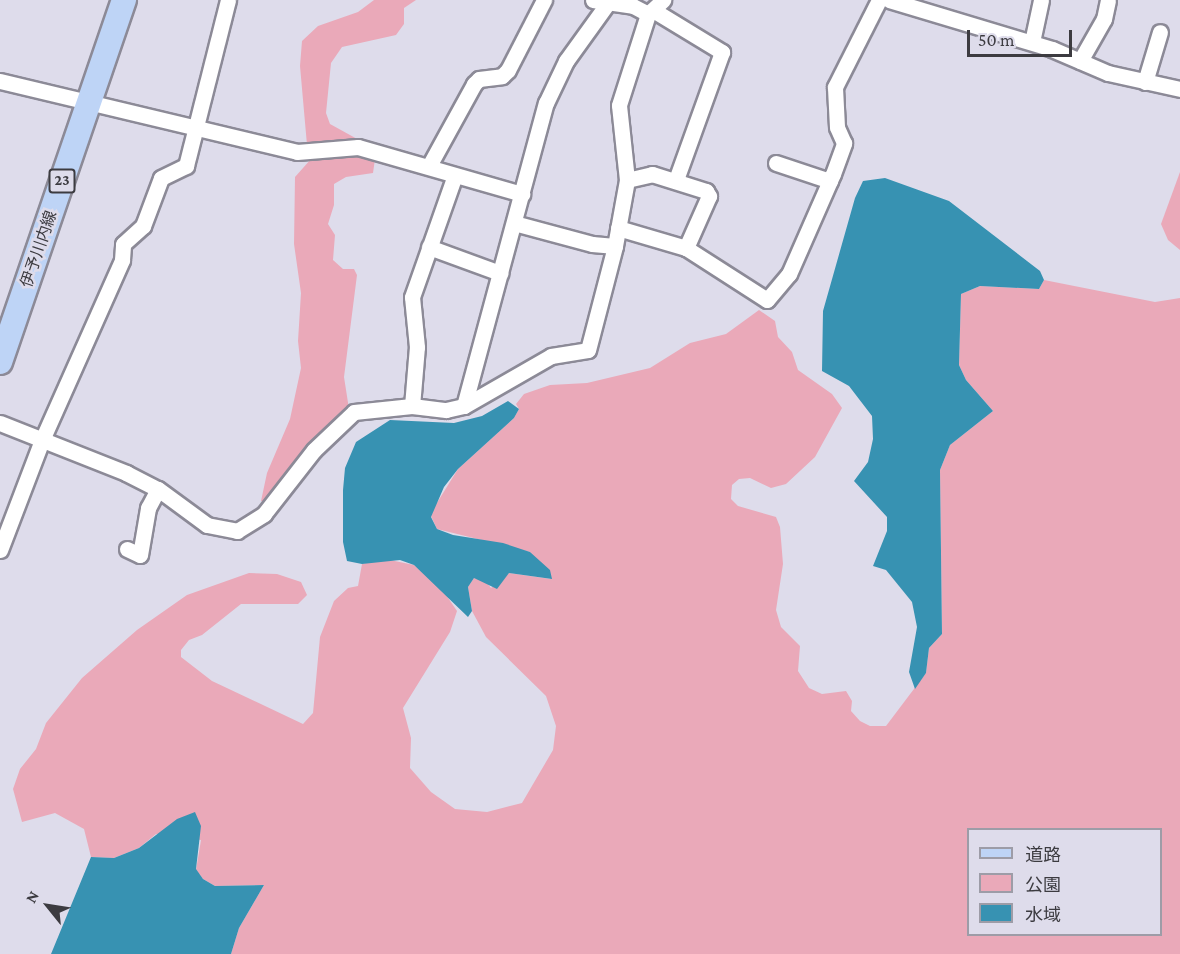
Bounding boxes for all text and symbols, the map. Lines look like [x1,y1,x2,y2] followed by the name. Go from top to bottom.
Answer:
[970,18,1075,56] scale bar
[978,30,1015,50] text: 50 m
[48,169,76,193] road number: 23
[17,208,61,290] street label: 伊予川内線
[967,828,1162,936] legend
[1025,845,1061,865] text: 道路
[1025,875,1061,895] text: 公園
[18,876,78,936] north arrow
[22,888,42,906] text: N
[1025,905,1061,925] text: 水域

